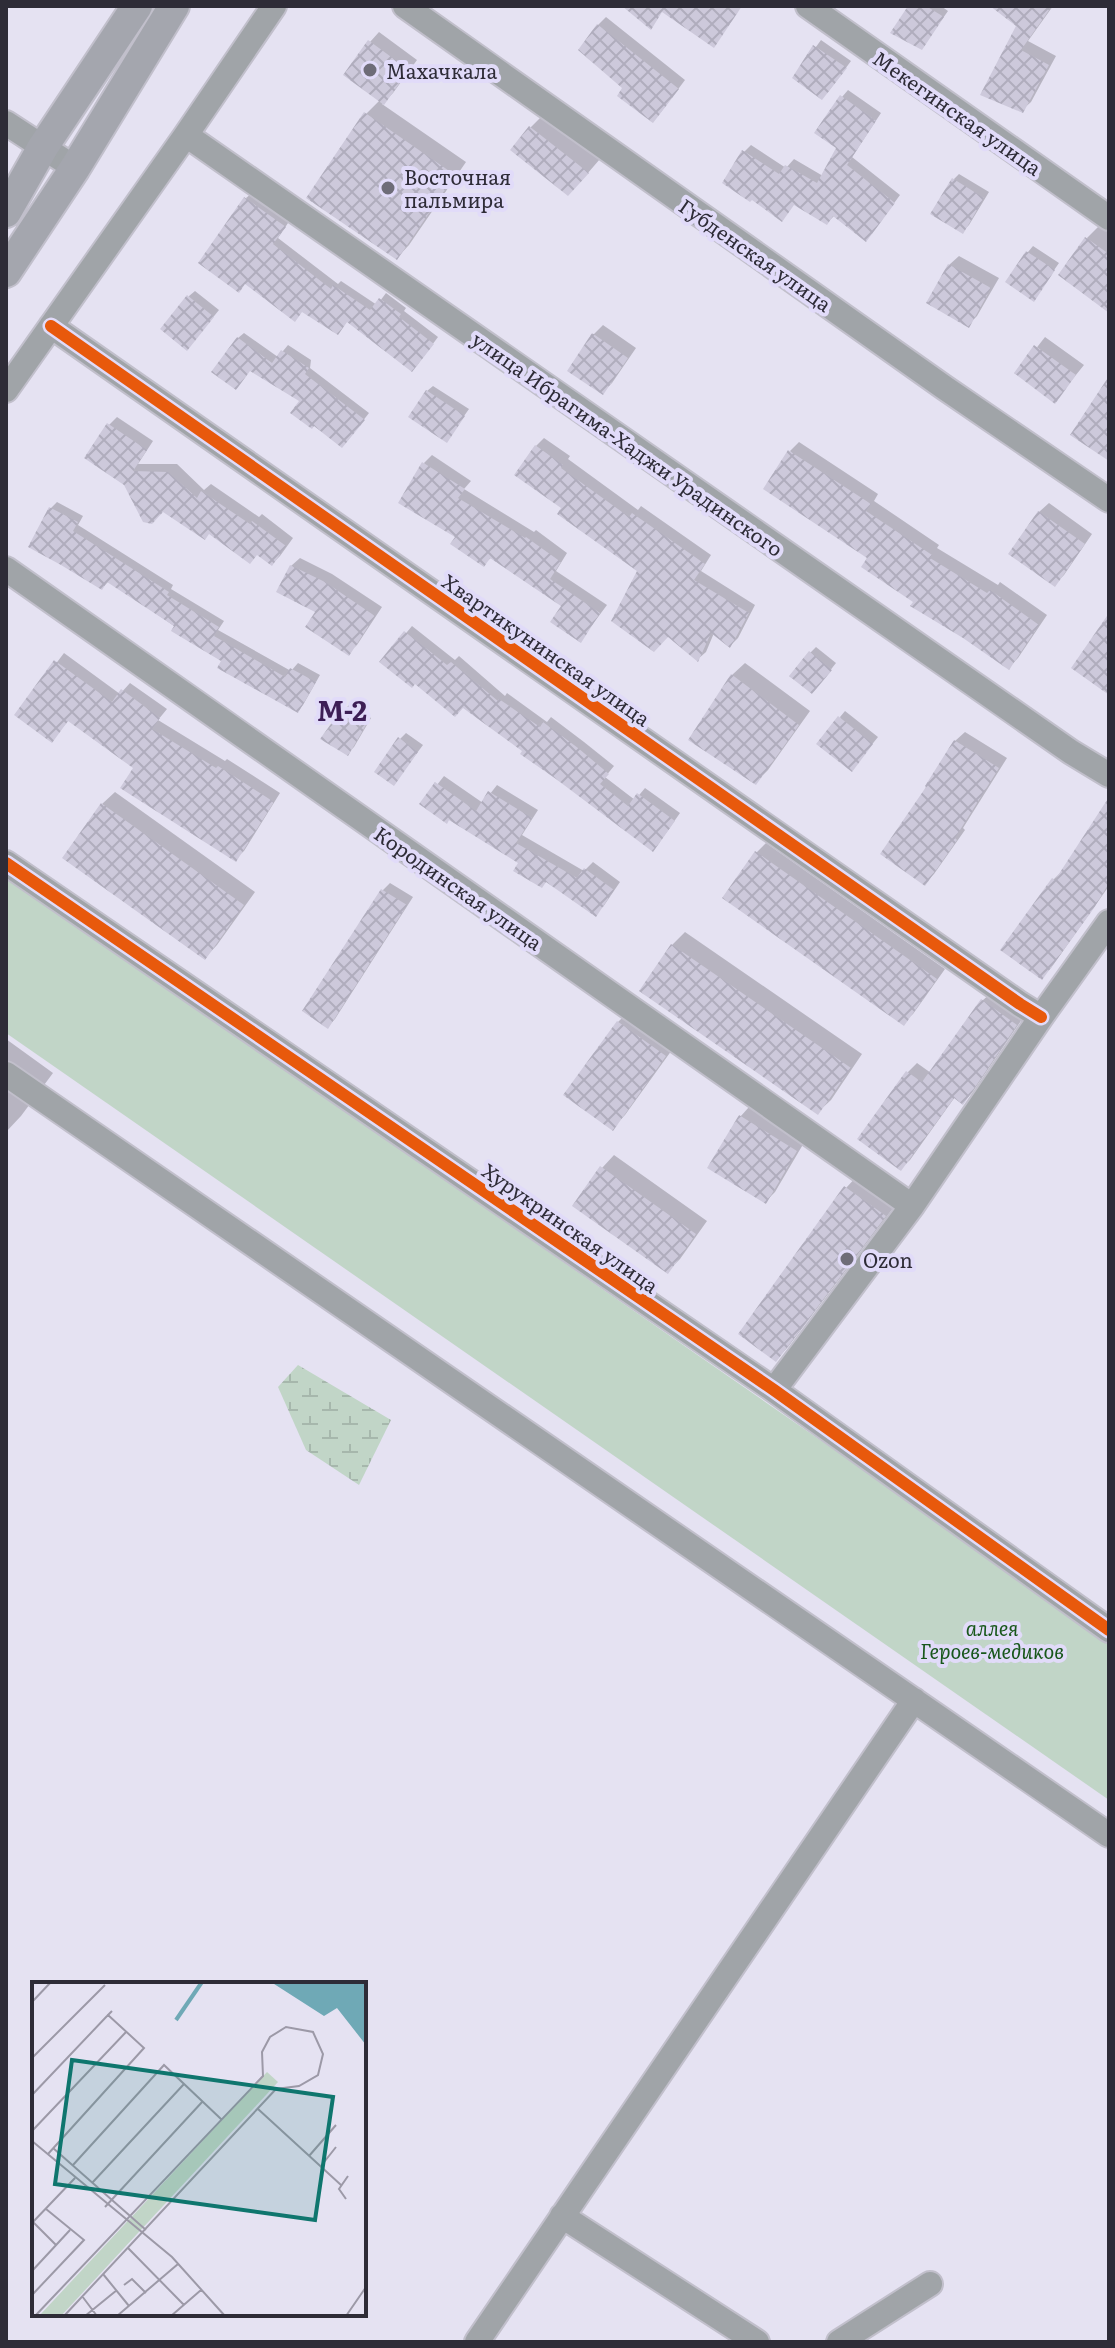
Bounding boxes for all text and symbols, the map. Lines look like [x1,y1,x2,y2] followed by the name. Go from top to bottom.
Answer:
[868,42,1049,182] street label: Мекегинская улица
[386,55,497,85] place label: Махачкала
[361,61,379,79] marker: Махачкала
[404,161,511,214] place label: Восточная пальмира
[379,179,397,197] marker: Восточная пальмира
[674,190,839,318] street label: Губденская улица
[466,323,790,563] street label: улица Ибрагима-Хаджи Урадинского
[437,566,657,732] street label: Хвартикунинская улица
[317,688,367,730] district label: М-2
[369,818,549,957] street label: Кородинская улица
[477,1155,665,1299] street label: Хурукринская улица
[863,1244,913,1274] place label: Ozon
[838,1250,856,1268] marker: Ozon
[920,1612,1064,1665] park label: аллея Героев-медиков
[32,1982,366,2316] inset map

